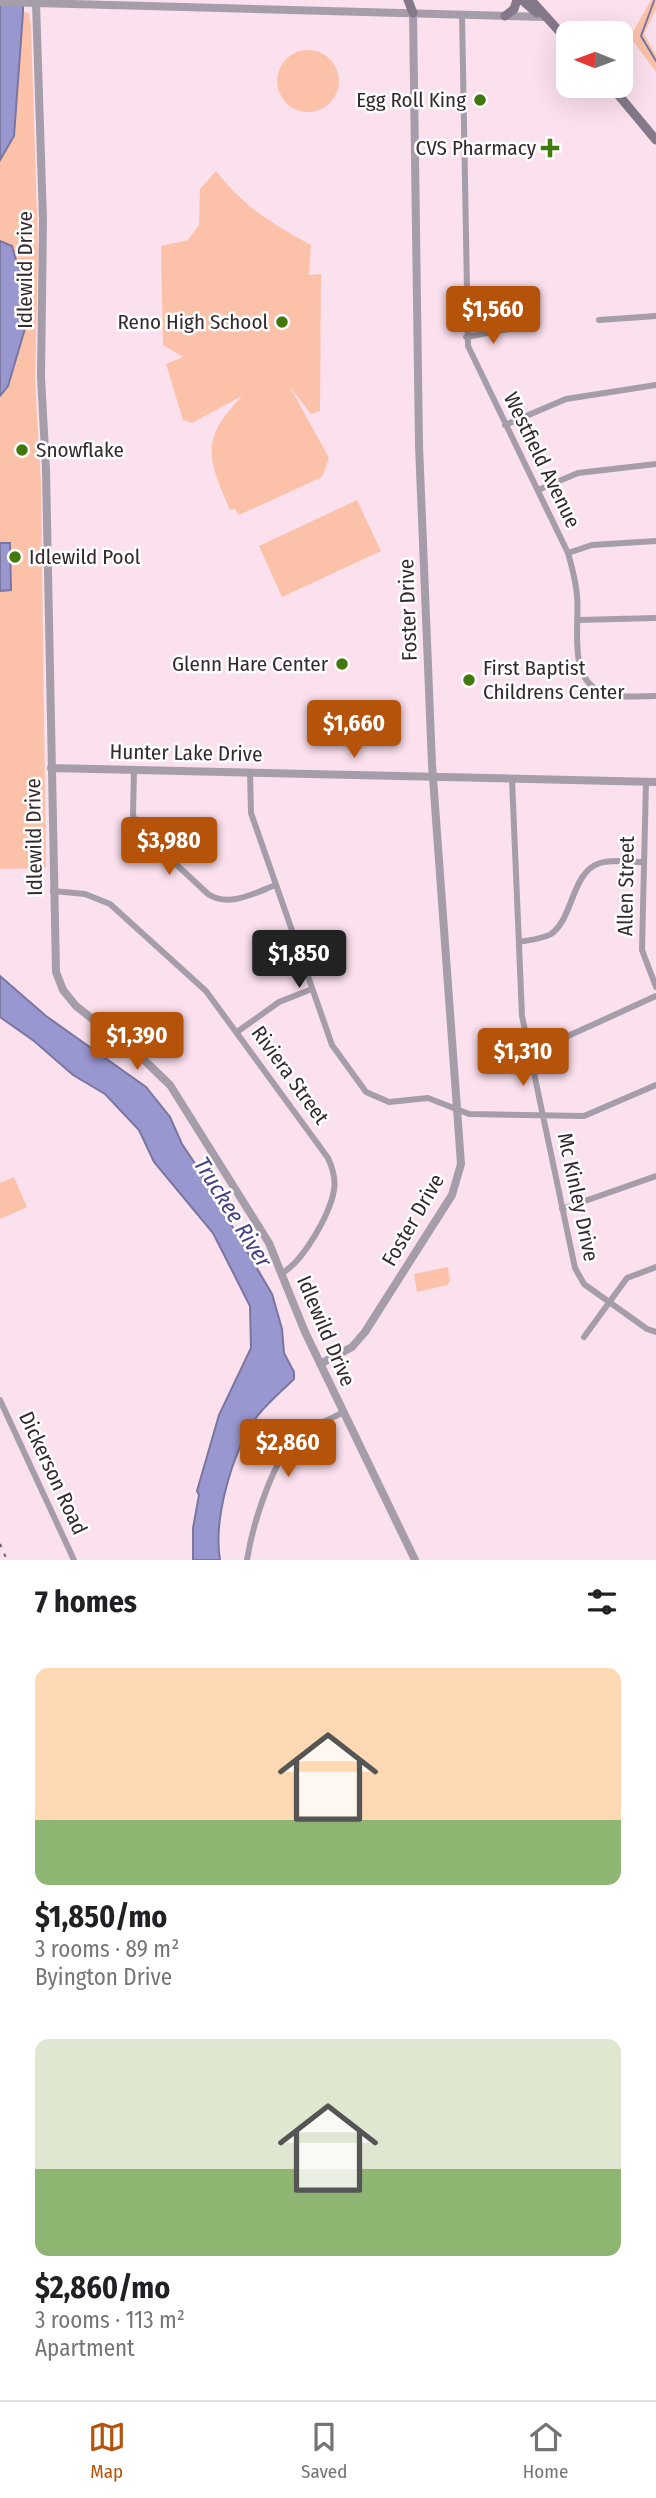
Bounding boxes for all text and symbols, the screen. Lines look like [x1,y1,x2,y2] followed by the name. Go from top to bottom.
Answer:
[556,21,634,98] north arrow
[556,21,633,98] map controls
[356,87,466,113] place label: Egg Roll King
[472,92,488,108] marker: Egg Roll King
[416,135,537,161] place label: CVS Pharmacy
[542,140,558,156] marker: CVS Pharmacy
[12,211,38,329] street label: Idlewild Drive
[436,286,550,346] pin: $1,560
[462,295,524,323] text: $1,560
[117,309,268,335] place label: Reno High School
[274,314,290,330] marker: Reno High School
[498,388,586,532] street label: Westfield Avenue
[36,437,124,463] place label: Snowflake
[14,442,30,458] marker: Snowflake
[29,544,141,570] place label: Idlewild Pool
[7,549,23,565] marker: Idlewild Pool
[393,559,423,661] street label: Foster Drive
[172,651,329,677] place label: Glenn Hare Center
[483,655,625,705] place label: First Baptist Childrens Center
[334,656,350,672] marker: Glenn Hare Center
[461,672,477,688] marker: First Baptist Childrens Center
[297,700,411,760] pin: $1,660
[323,709,385,737] text: $1,660
[109,739,263,767] street label: Hunter Lake Drive
[20,778,48,896] street label: Idlewild Drive
[112,818,226,877] pin: $3,980
[137,826,201,854] text: $3,980
[612,836,640,936] street label: Allen Street
[242,930,356,990] pin: $1,850
[268,939,330,967] text: $1,850
[80,1012,194,1072] pin: $1,390
[106,1021,168,1049] text: $1,390
[246,1021,334,1129] street label: Riviera Street
[466,1028,580,1088] pin: $1,310
[494,1037,552,1065] text: $1,310
[552,1130,604,1264] street label: Mc Kinley Drive
[188,1151,279,1273] water label: Truckee River
[376,1169,450,1271] street label: Foster Drive
[291,1272,361,1390] street label: Idlewild Drive
[13,1407,93,1539] street label: Dickerson Road
[231,1420,345,1479] pin: $2,860
[256,1428,320,1456] text: $2,860
[583,1583,621,1621] icon: filters
[35,1584,137,1620] text: 7 homes
[265,1714,391,1840] icon: home
[35,1899,167,1935] text: $1,850/mo
[35,1935,179,1963] text: 3 rooms · 89 m²
[35,1963,172,1991] text: Byington Drive
[265,2085,391,2211] icon: home
[35,2270,170,2306] text: $2,860/mo
[35,2306,185,2334] text: 3 rooms · 113 m²
[35,2334,135,2362] text: Apartment
[88,2418,126,2483] tab: Map
[301,2418,347,2483] tab: Saved
[523,2418,568,2483] tab: Home

